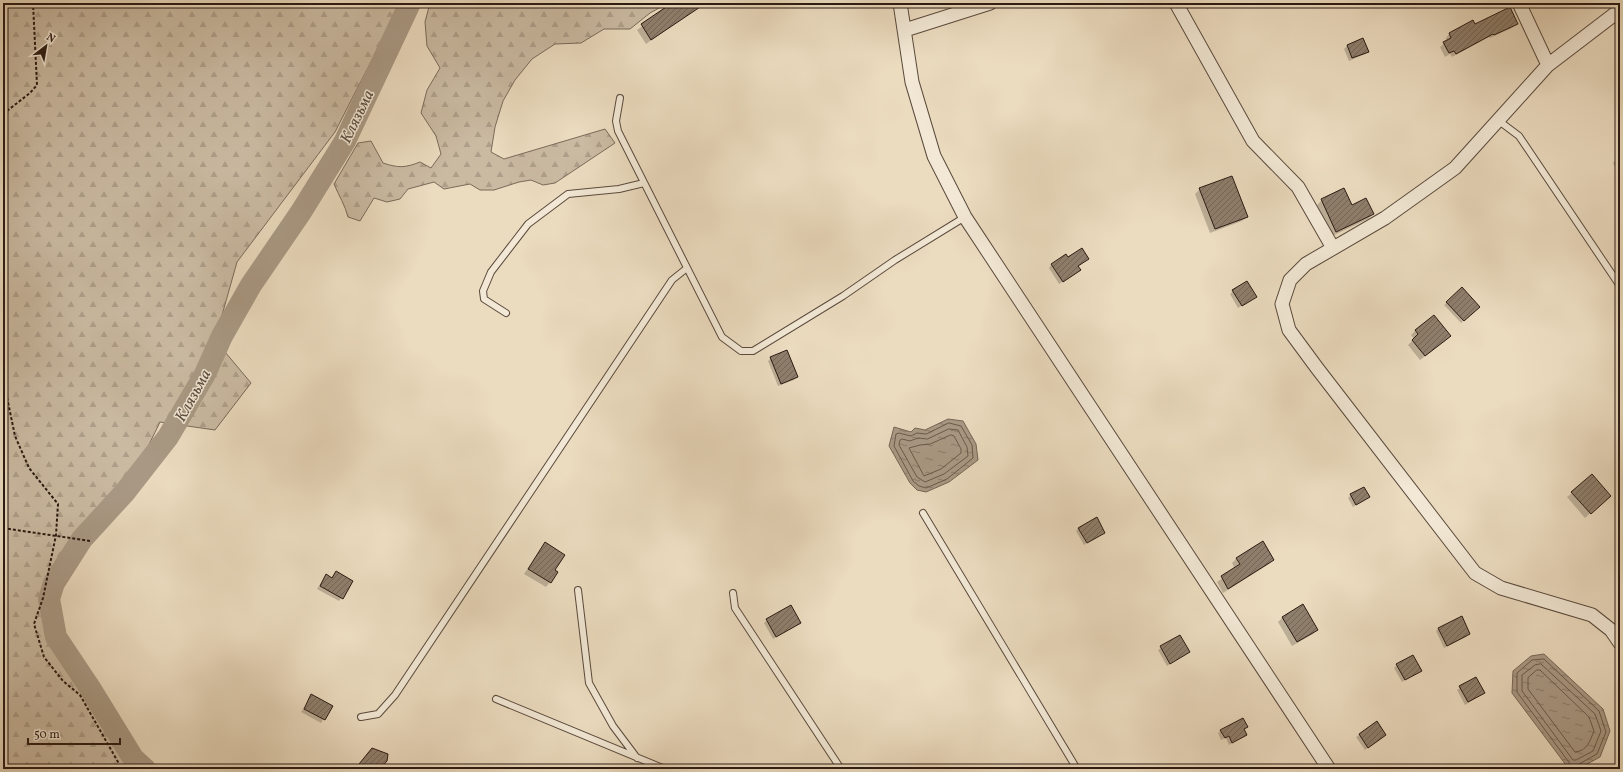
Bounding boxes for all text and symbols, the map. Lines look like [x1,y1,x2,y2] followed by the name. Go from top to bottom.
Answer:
[26,26,66,66] north arrow
[43,30,58,47] text: N
[335,86,380,147] water label: Клязьма
[170,365,217,426] water label: Клязьма
[28,720,120,746] scale bar
[34,727,60,743] text: 50 m

